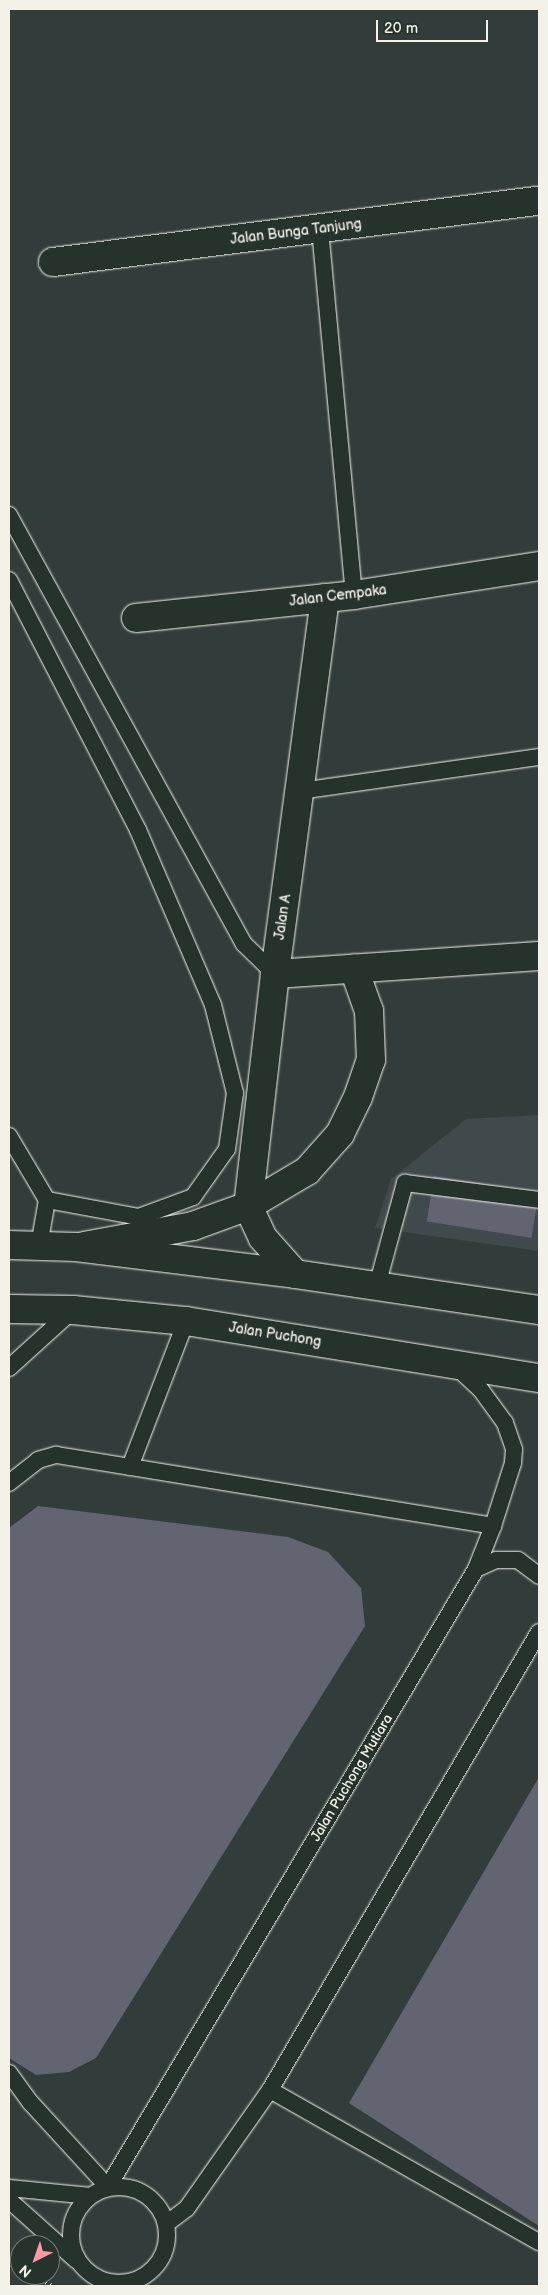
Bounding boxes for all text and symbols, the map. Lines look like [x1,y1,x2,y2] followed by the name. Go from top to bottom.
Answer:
[378,10,490,42] scale bar
[384,19,418,38] text: 20 m
[229,216,363,248] street label: Jalan Bunga Tanjung
[288,582,388,610] street label: Jalan Cempaka
[271,893,295,941] street label: Jalan A
[228,1319,322,1351] street label: Jalan Puchong
[307,1711,397,1845] street label: Jalan Puchong Mutiara
[10,2235,60,2285] north arrow
[16,2261,35,2281] text: N

